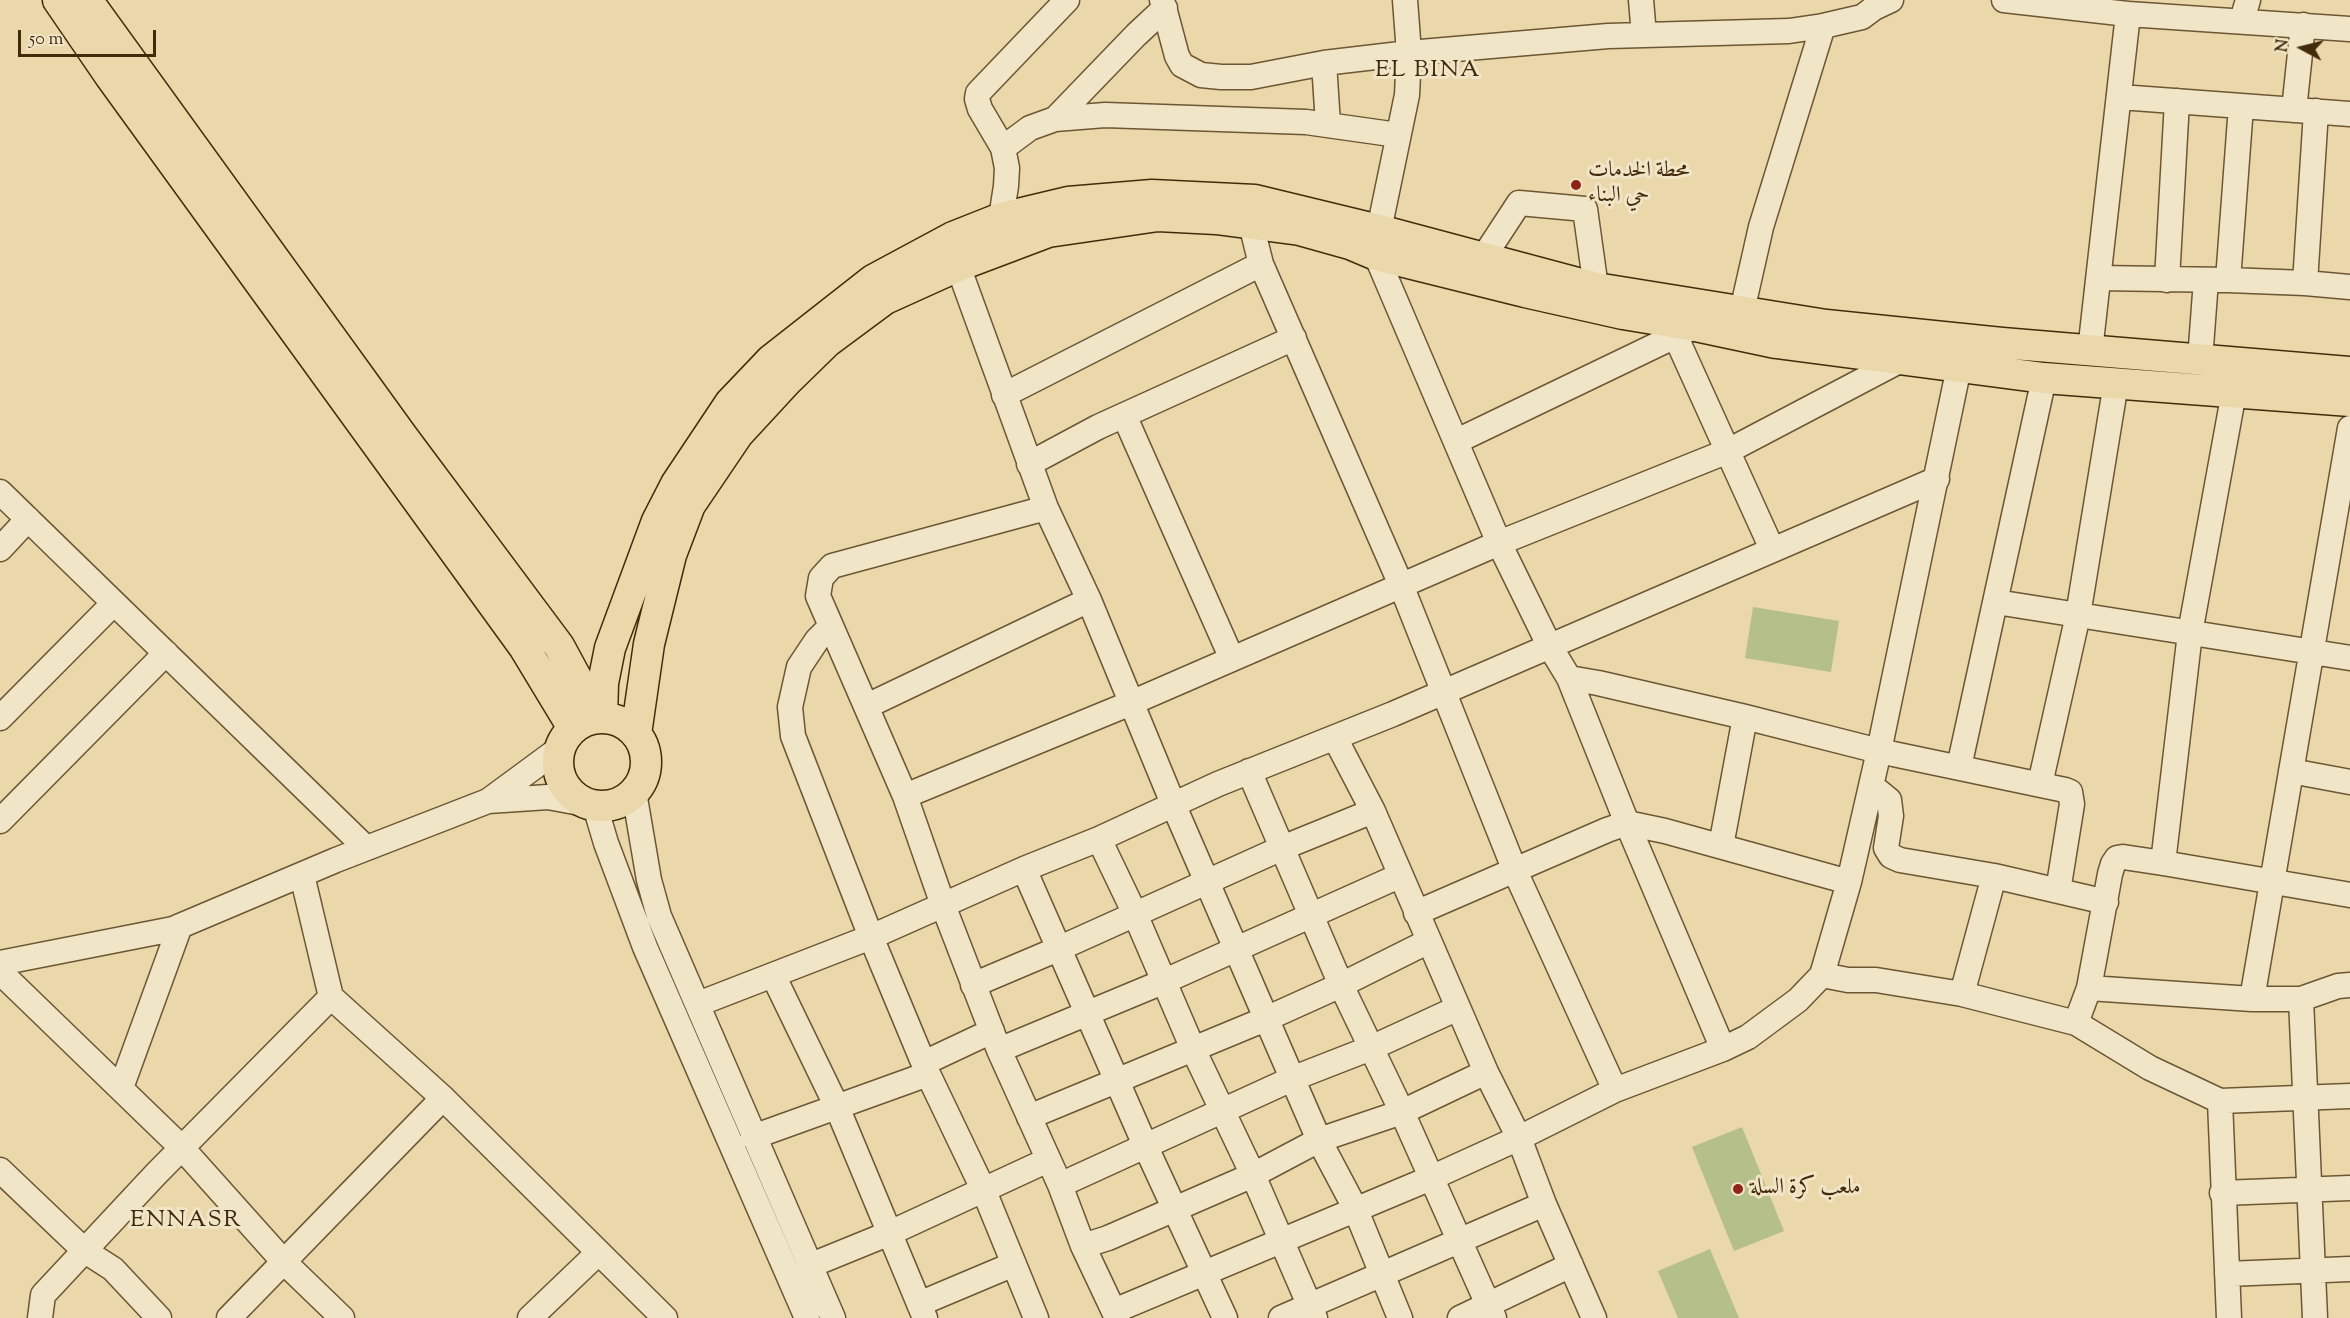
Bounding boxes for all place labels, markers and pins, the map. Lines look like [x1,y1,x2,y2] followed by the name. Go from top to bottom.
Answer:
[1588,159,1689,210] place label: محطة الخدمات حي البناء
[1569,178,1583,192] marker: محطة الخدمات حي البناء
[1750,1176,1861,1202] place label: ملعب كرة السلة
[1731,1182,1745,1196] marker: ملعب كرة السلة

